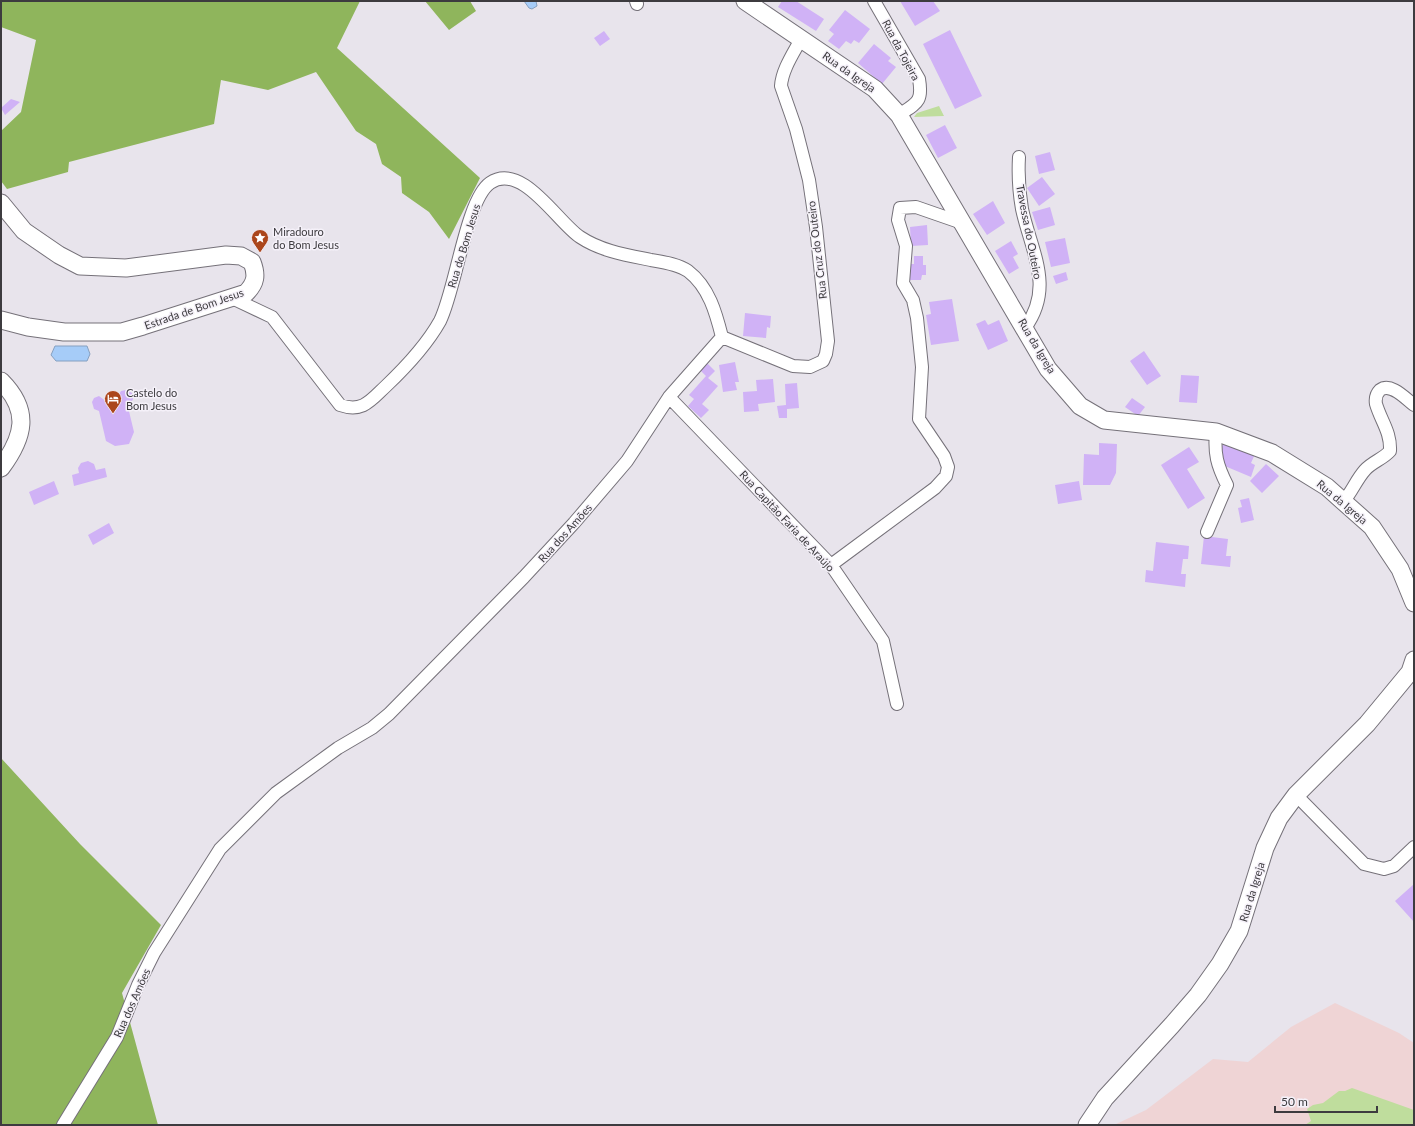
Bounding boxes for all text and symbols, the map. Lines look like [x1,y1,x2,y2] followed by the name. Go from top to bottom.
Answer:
[880,17,923,82] street label: Rua da Tojeira
[820,49,878,95] street label: Rua da Igreja
[1014,183,1045,280] street label: Travessa do Outeiro
[804,200,829,300] street label: Rua Cruz do Outeiro
[445,202,483,289] street label: Rua do Bom Jesus
[273,225,339,251] place label: Miradouro do Bom Jesus
[250,228,270,253] place icon: Miradouro do Bom Jesus
[142,285,245,332] street label: Estrada de Bom Jesus
[1016,316,1059,376] street label: Rua da Igreja
[126,386,177,412] place label: Castelo do Bom Jesus
[103,389,123,414] hotel icon: Castelo do Bom Jesus
[737,468,838,574] street label: Rua Capitão Faria de Araújo
[1314,477,1370,526] street label: Rua da Igreja
[535,501,594,565] street label: Rua dos Amões
[1236,860,1267,923] street label: Rua da Igreja
[111,966,153,1039] street label: Rua dos Amões
[1275,1088,1377,1114] scale bar
[1281,1094,1308,1109] text: 50 m

